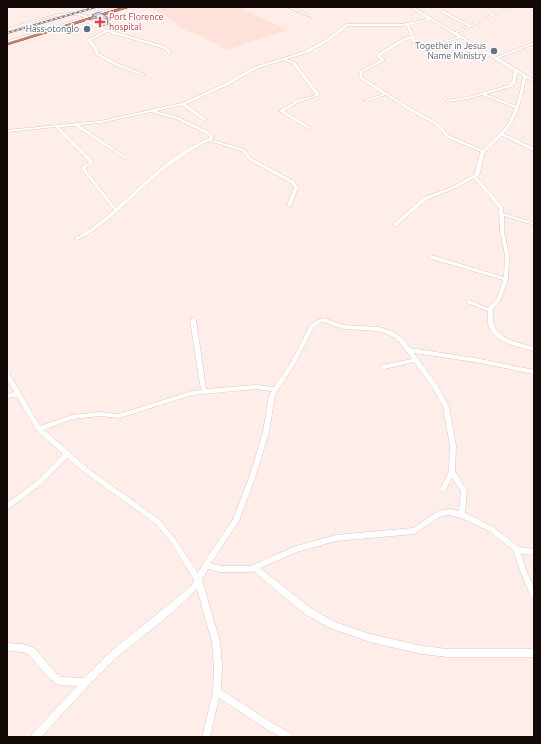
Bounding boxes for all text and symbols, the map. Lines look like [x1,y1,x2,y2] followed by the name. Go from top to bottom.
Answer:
[109,12,164,32] place label: Port Florence hospital
[94,16,106,28] marker: Port Florence hospital
[26,24,79,34] place label: Hass-otonglo
[82,24,92,34] marker: Hass-otonglo
[415,41,487,61] place label: Together in Jesus Name Ministry
[489,46,499,56] marker: Together in Jesus Name Ministry

